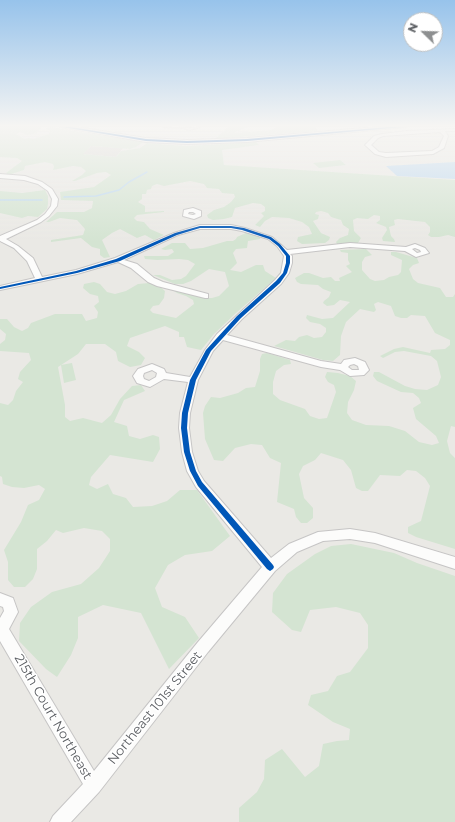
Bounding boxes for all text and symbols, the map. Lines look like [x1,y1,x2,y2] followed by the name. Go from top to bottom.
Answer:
[403,12,443,52] north arrow
[405,21,421,35] text: N
[105,648,205,768] street label: Northeast 101st Street
[11,652,95,782] street label: 215th Court Northeast

